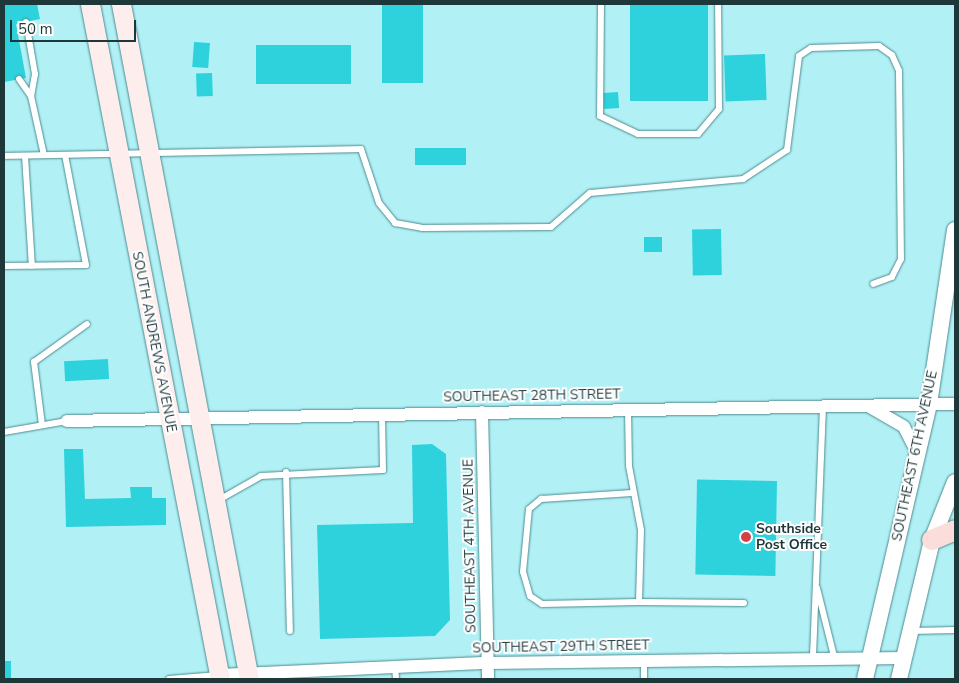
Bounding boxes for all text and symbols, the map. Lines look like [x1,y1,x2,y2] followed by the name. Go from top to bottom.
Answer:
[12,10,139,42] scale bar
[18,19,53,39] text: 50 m
[128,250,180,434] street label: SOUTH ANDREWS AVENUE
[889,369,941,543] street label: SOUTHEAST 6TH AVENUE
[443,386,621,406] street label: SOUTHEAST 28TH STREET
[460,459,480,633] street label: SOUTHEAST 4TH AVENUE
[756,521,827,554] place label: Southside Post Office
[740,531,752,543] marker: Southside Post Office
[472,637,650,657] street label: SOUTHEAST 29TH STREET

